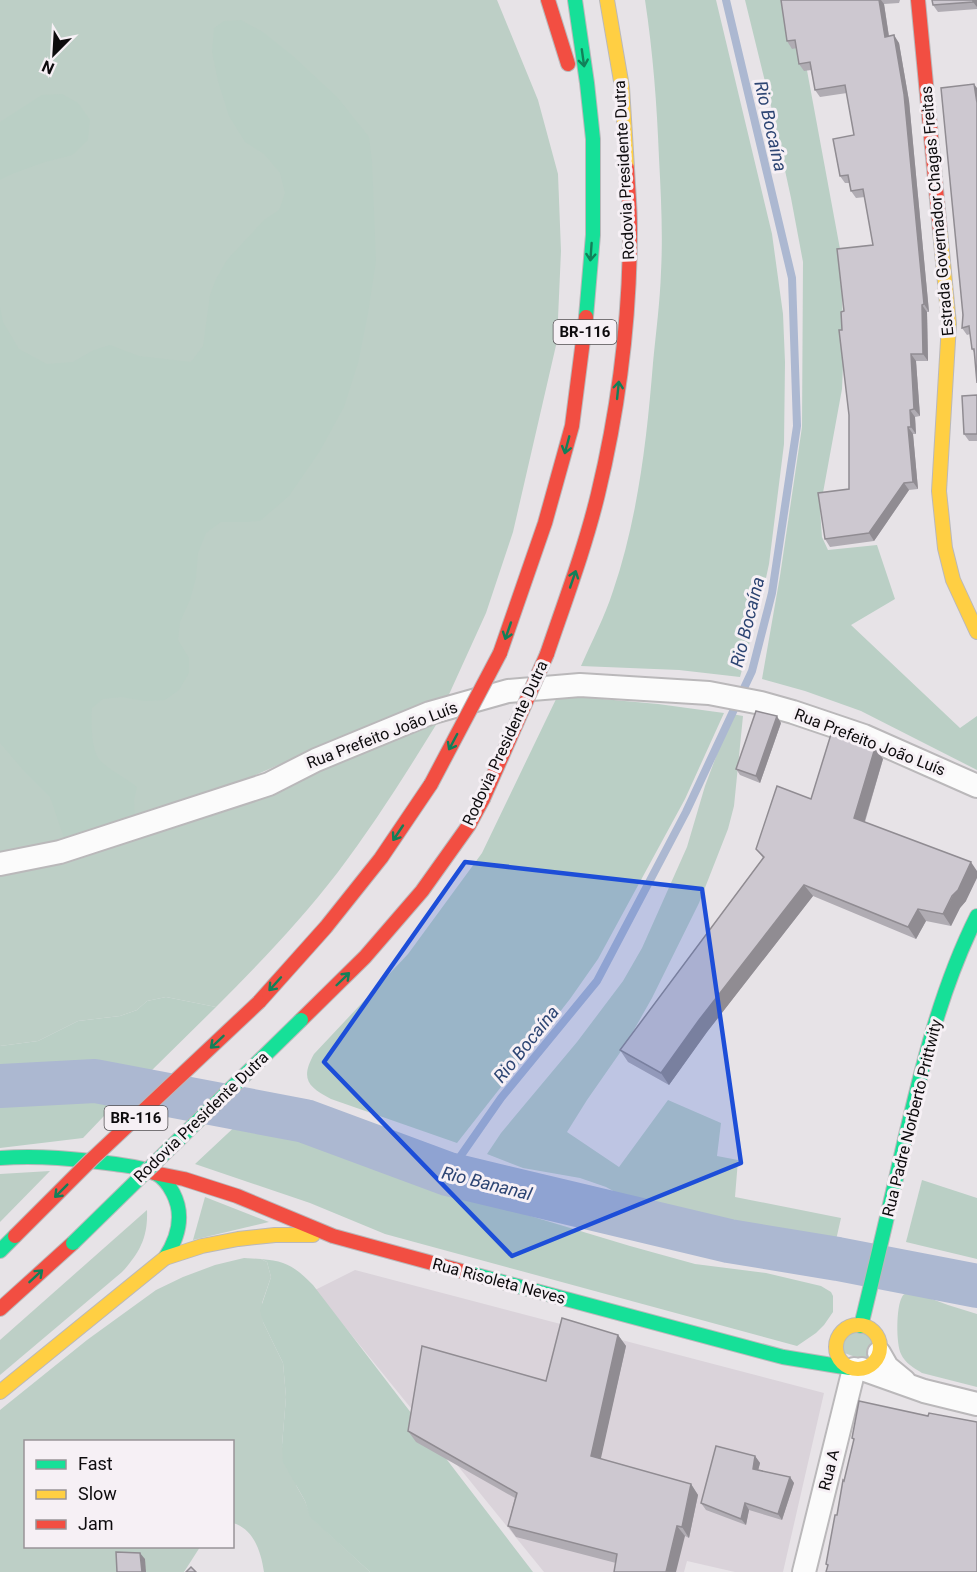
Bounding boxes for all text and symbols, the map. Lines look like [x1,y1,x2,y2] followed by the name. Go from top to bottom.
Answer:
[24,24,84,84] north arrow
[578,47,589,67] one-way arrow
[39,56,57,78] text: N
[750,79,792,173] water label: Rio Bocaína
[610,80,638,260] street label: Rodovia Presidente Dutra
[917,85,957,337] street label: Estrada Governador Chagas Freitas
[586,242,597,262] one-way arrow
[554,320,616,344] road number: BR-116
[613,380,624,400] one-way arrow
[560,436,572,455] one-way arrow
[568,570,579,589] one-way arrow
[726,575,768,669] water label: Rio Bocaína
[501,621,512,640] one-way arrow
[458,658,552,828] street label: Rodovia Presidente Dutra
[304,697,460,773] street label: Rua Prefeito João Luís
[792,704,948,780] street label: Rua Prefeito João Luís
[447,732,458,750] one-way arrow
[392,824,404,840] one-way arrow
[335,971,350,986] one-way arrow
[268,976,282,991] one-way arrow
[489,1002,563,1086] water label: Rio Bocaína
[878,1017,946,1219] street label: Rua Padre Norberto Prittwity
[209,1034,224,1049] one-way arrow
[130,1048,272,1186] street label: Rodovia Presidente Dutra
[104,1106,168,1130] road number: BR-116
[440,1162,535,1205] water label: Rio Bananal
[53,1183,68,1198] one-way arrow
[430,1254,568,1308] street label: Rua Risoleta Neves
[29,1269,44,1283] one-way arrow
[24,1440,234,1548] legend
[815,1447,843,1493] street label: Rua A
[78,1453,113,1474] text: Fast
[78,1483,117,1504] text: Slow
[78,1513,114,1534] text: Jam

